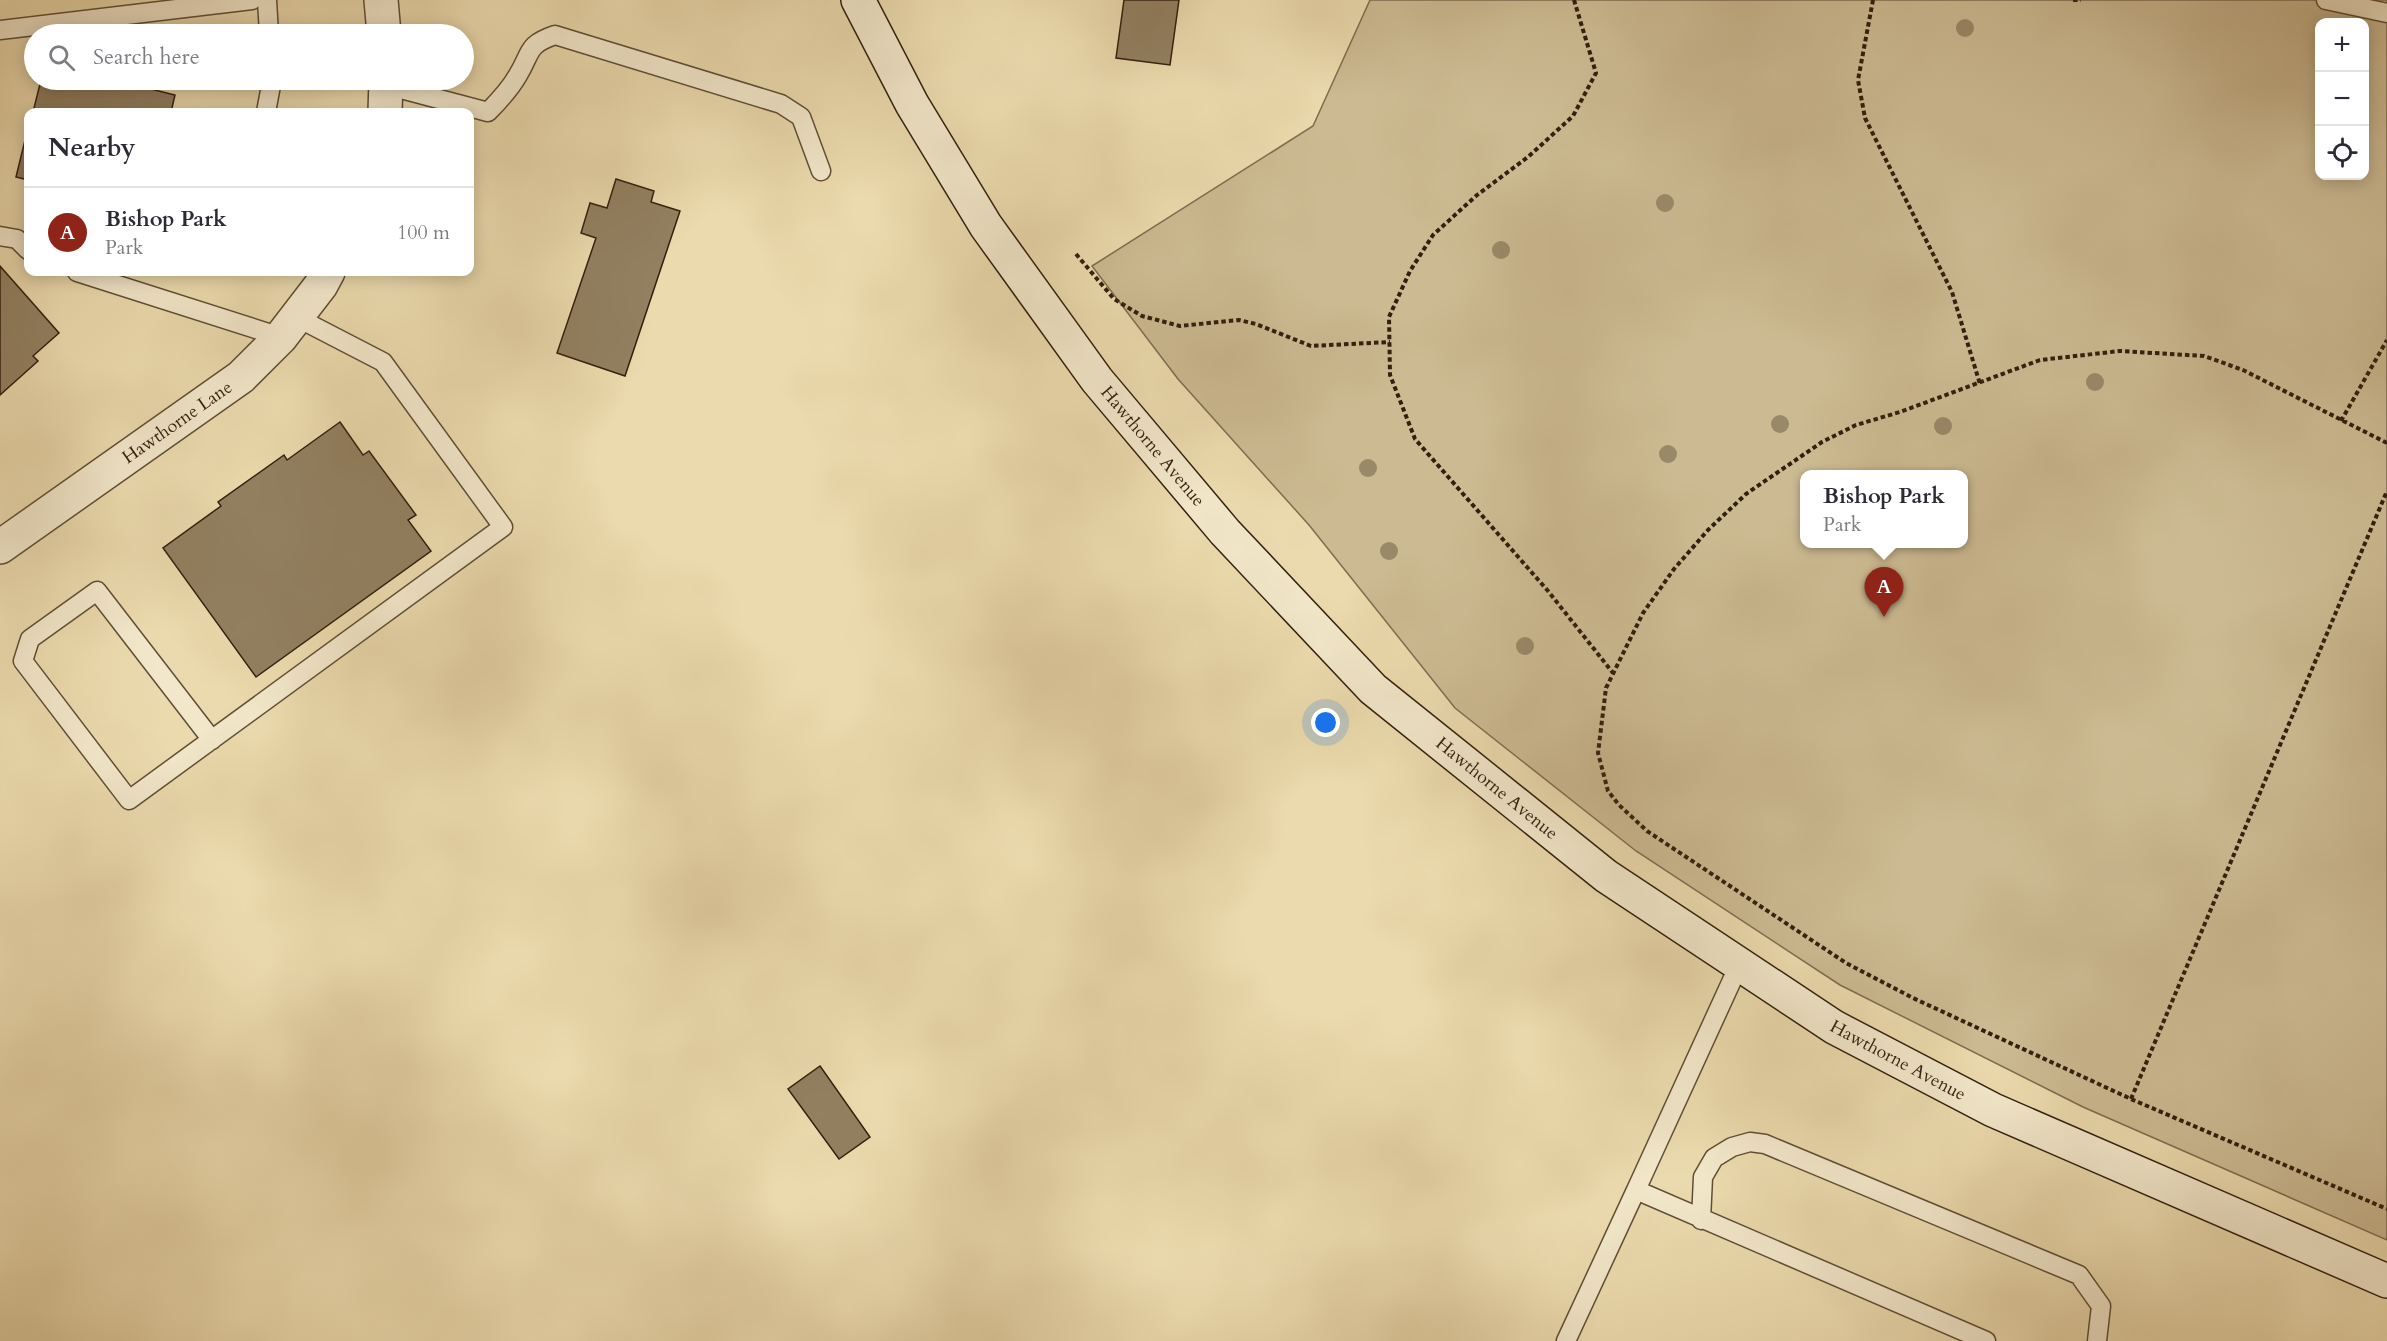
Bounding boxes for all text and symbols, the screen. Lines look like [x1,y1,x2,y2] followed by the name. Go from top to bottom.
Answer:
[2315,18,2369,180] map controls
[2315,18,2369,72] button: +
[24,24,474,90] search box
[45,41,78,74] icon: search
[93,42,200,72] text: Search here
[2315,72,2369,126] button: −
[2315,126,2369,180] button: locate
[48,130,136,165] text: Nearby
[105,204,227,234] text: Bishop Park
[60,219,75,246] text: A
[397,219,450,246] text: 100 m
[105,234,143,261] text: Park
[117,375,237,470] street label: Hawthorne Lane
[1095,381,1211,512] street label: Hawthorne Avenue
[1800,470,1968,548] popup
[1823,481,1945,511] text: Bishop Park
[1823,511,1862,538] text: Park
[1864,568,1904,617] pin: A
[1311,708,1340,737] your location
[1430,731,1563,846] street label: Hawthorne Avenue
[1825,1014,1970,1107] street label: Hawthorne Avenue

